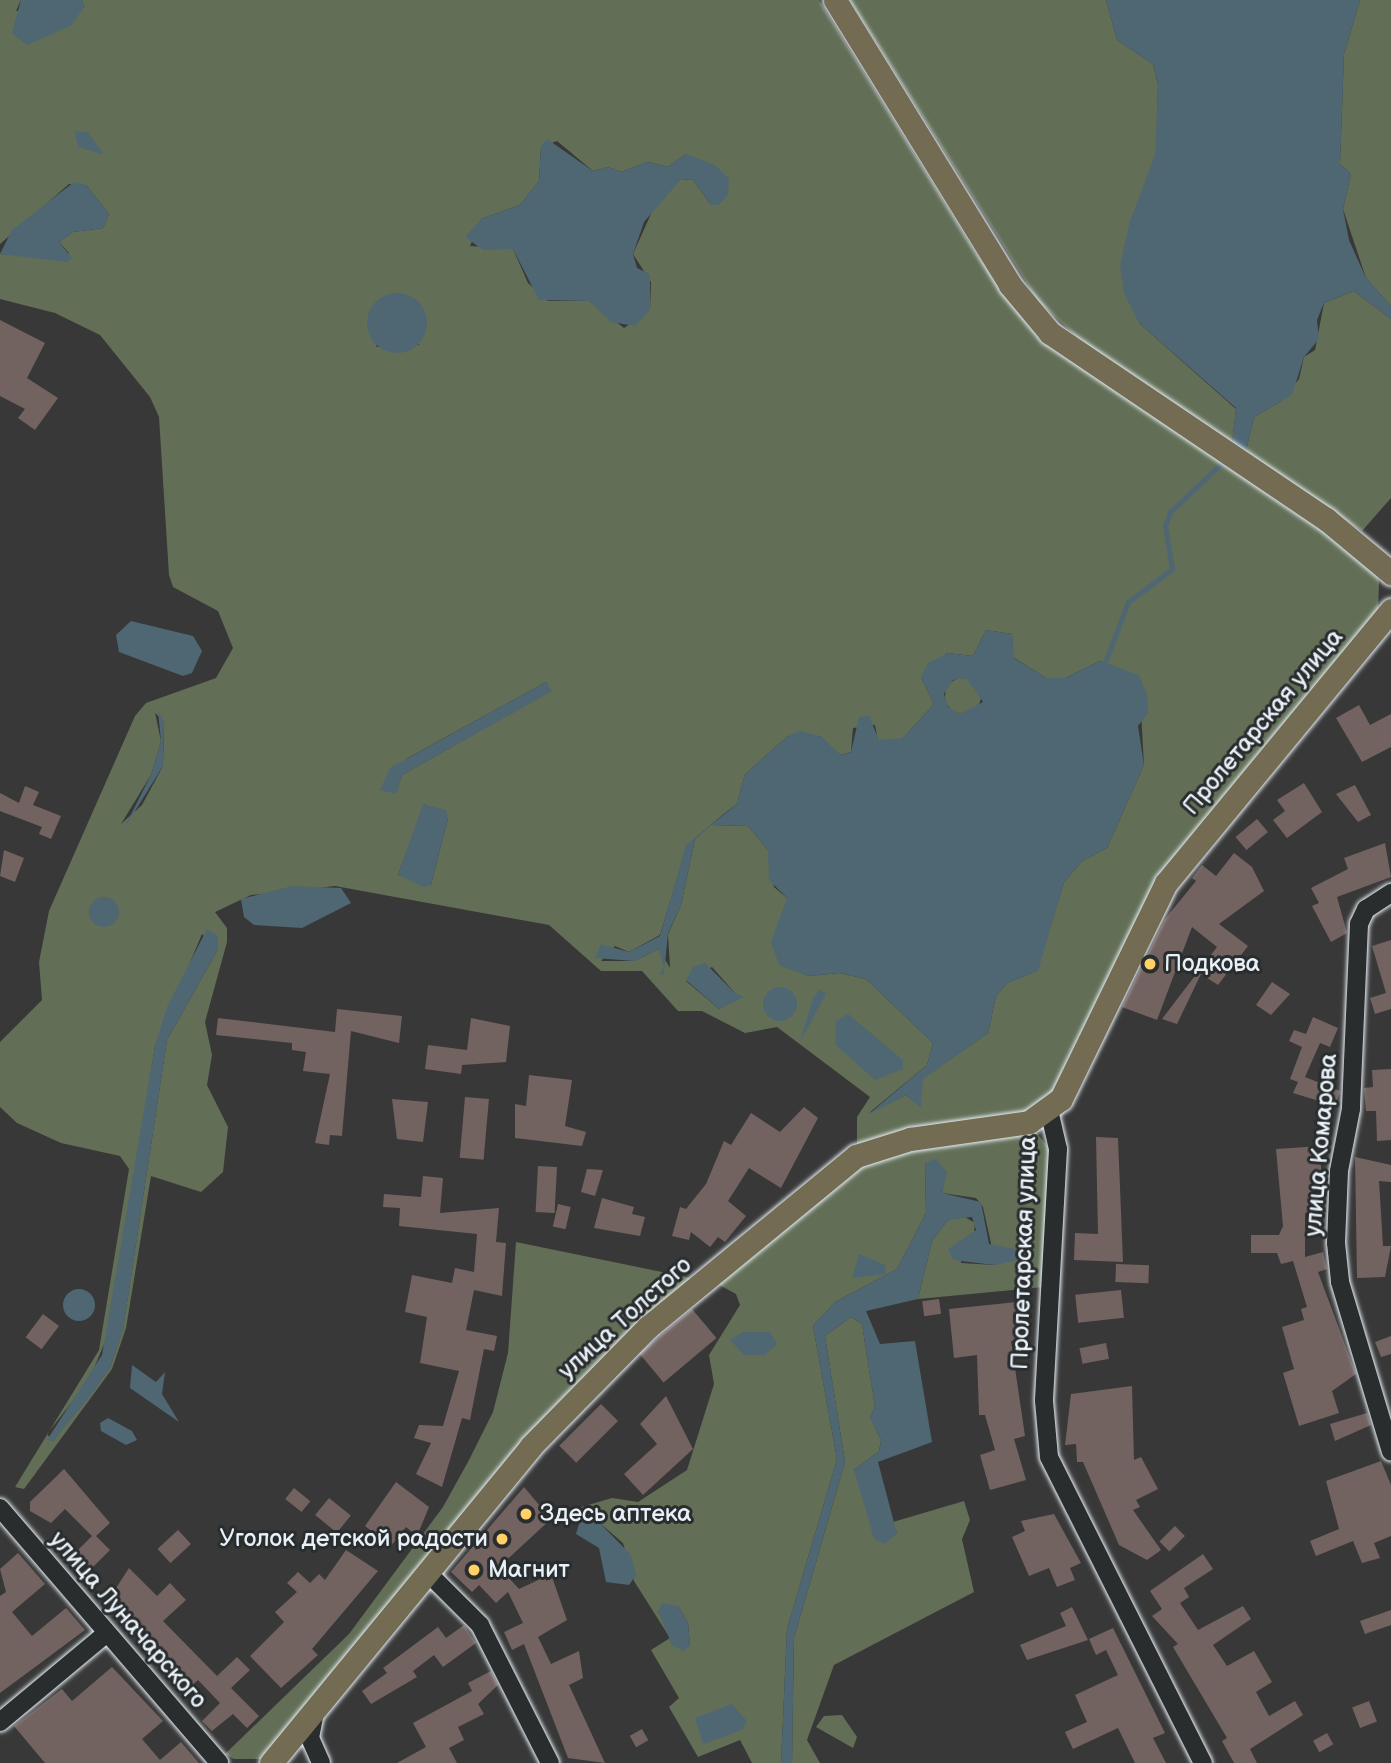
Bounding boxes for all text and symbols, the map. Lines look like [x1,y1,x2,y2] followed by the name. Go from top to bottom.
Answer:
[1177,623,1349,821] street label: Пролетарская улица
[1164,950,1260,978] place label: Подкова
[1142,956,1158,972] marker: Подкова
[1299,1052,1343,1238] street label: улица Комарова
[1006,1136,1042,1370] street label: Пролетарская улица
[553,1251,697,1385] street label: улица Толстого
[540,1500,691,1528] place label: Здесь аптека
[518,1506,534,1522] marker: Здесь аптека
[219,1525,488,1553] place label: Уголок детской радости
[43,1526,213,1714] street label: улица Луначарского
[494,1531,510,1547] marker: Уголок детской радости
[488,1556,570,1584] place label: Магнит
[466,1562,482,1578] marker: Магнит

